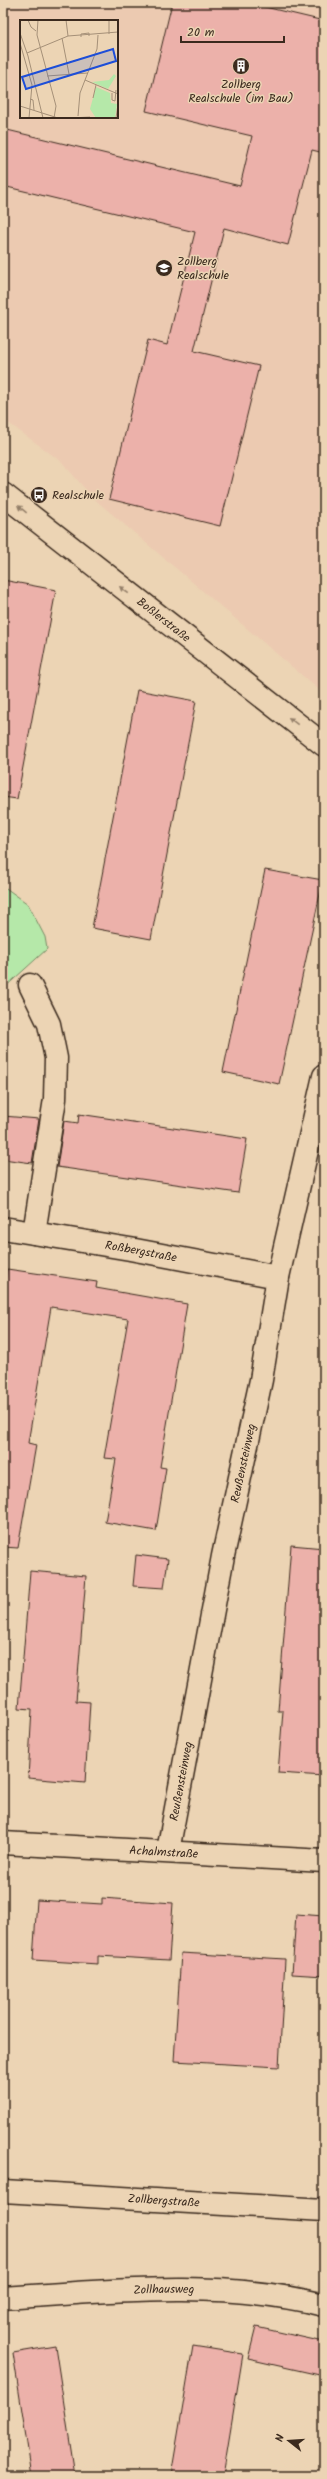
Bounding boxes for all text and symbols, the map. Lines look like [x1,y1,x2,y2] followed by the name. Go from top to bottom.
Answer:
[181,18,284,44] scale bar
[20,20,118,118] inset map
[187,23,215,42] text: 20 m
[231,56,251,76] building icon: Zollberg Realschule (im Bau)
[189,75,293,108] place label: Zollberg Realschule (im Bau)
[177,252,230,285] place label: Zollberg Realschule
[154,258,174,278] school or university icon: Zollberg Realschule
[29,485,49,505] bus stop icon: Realschule
[52,486,105,505] place label: Realschule
[17,505,27,514] one-way arrow
[118,586,129,594] one-way arrow
[133,592,195,647] street label: Boßlerstraße
[288,717,299,725] one-way arrow
[104,1236,179,1267] street label: Roßbergstraße
[225,1421,261,1505] street label: Reußensteinweg
[164,1740,198,1823] street label: Reußensteinweg
[129,1841,199,1863] street label: Achalmstraße
[127,2189,201,2212] street label: Zollbergstraße
[133,2280,195,2299] street label: Zollhausweg
[269,2421,309,2461] north arrow
[271,2432,290,2444] text: N

